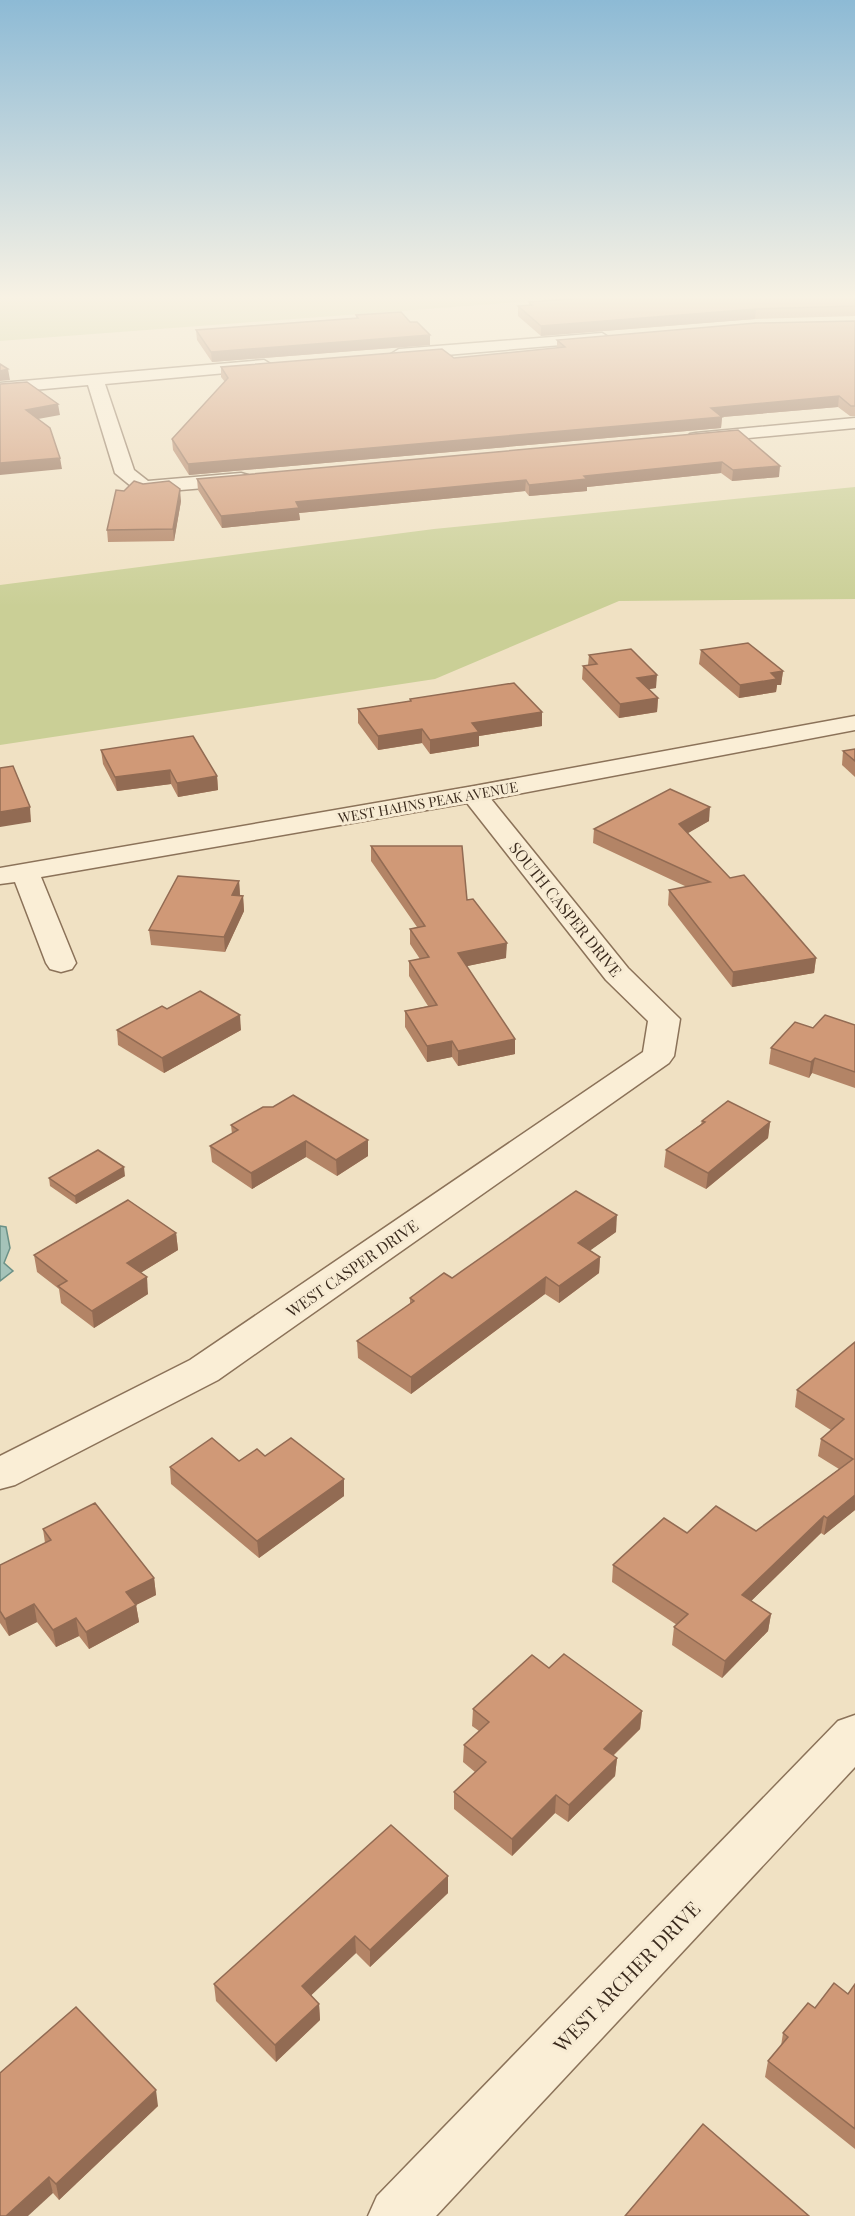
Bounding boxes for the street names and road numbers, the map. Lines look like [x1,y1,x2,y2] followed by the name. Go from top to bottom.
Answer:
[336,777,519,827] street label: WEST HAHNS PEAK AVENUE
[505,837,627,981] street label: SOUTH CASPER DRIVE
[281,1215,422,1322] street label: WEST CASPER DRIVE
[546,1895,705,2058] street label: WEST ARCHER DRIVE

